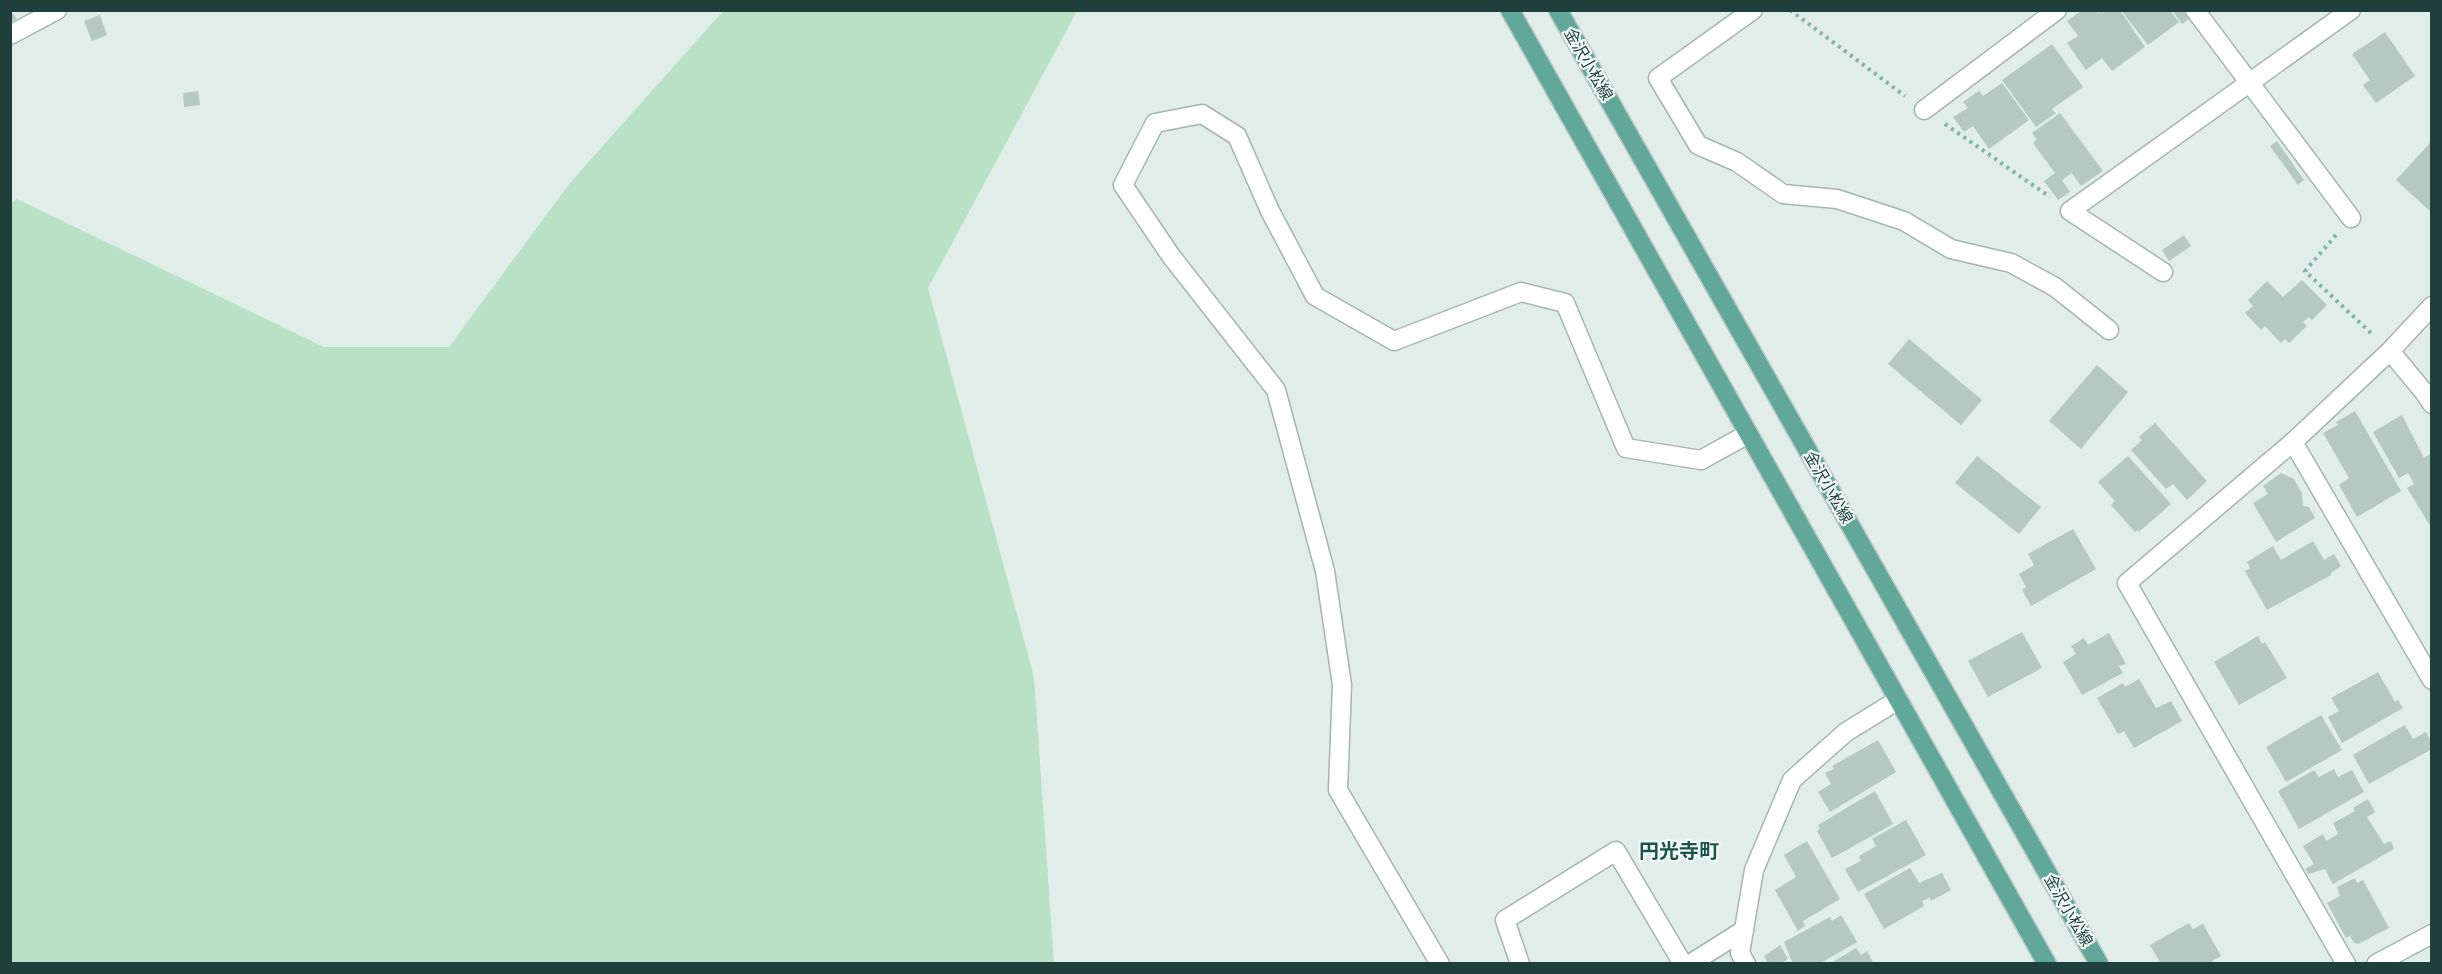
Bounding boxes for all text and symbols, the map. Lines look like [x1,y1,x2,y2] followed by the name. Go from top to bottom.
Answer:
[1559,25,1617,104] street label: 金沢小松線
[1799,448,1857,527] street label: 金沢小松線
[1639,840,1719,864] district label: 円光寺町
[2039,871,2097,950] street label: 金沢小松線

